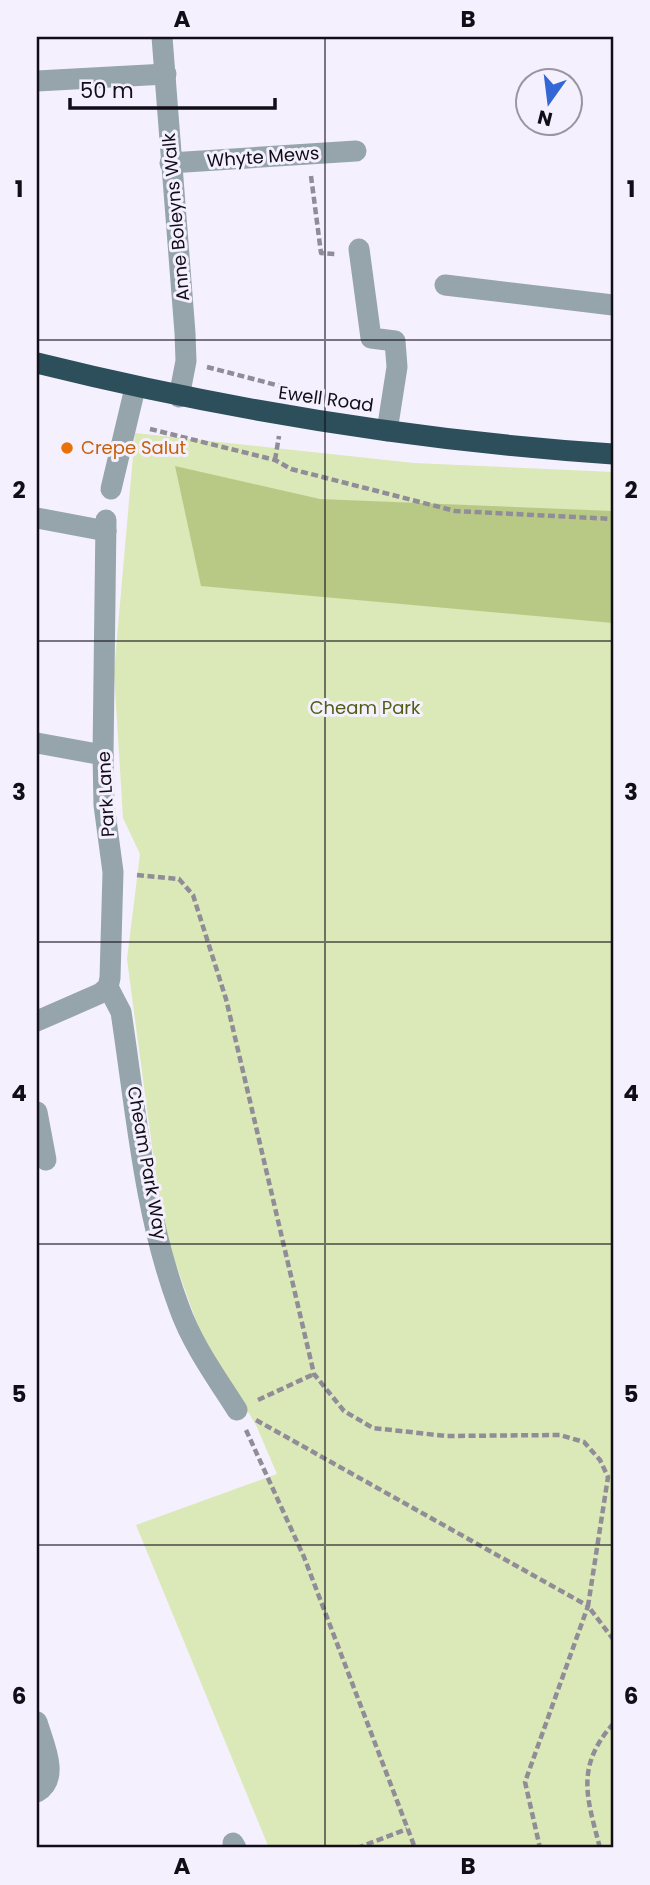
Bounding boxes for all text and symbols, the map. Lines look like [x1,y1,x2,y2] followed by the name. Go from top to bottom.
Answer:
[174,3,191,35] text: A
[460,3,476,35] text: B
[70,66,275,110] scale bar
[514,66,584,136] north arrow
[80,76,134,105] text: 50 m
[535,103,555,133] text: N
[156,131,195,302] street label: Anne Boleyns Walk
[206,140,320,173] street label: Whyte Mews
[15,173,23,205] text: 1
[627,173,635,205] text: 1
[277,379,375,418] street label: Ewell Road
[81,435,186,460] place label: Crepe Salut
[59,440,75,456] marker: Crepe Salut
[12,474,26,506] text: 2
[624,474,638,506] text: 2
[310,695,421,720] park label: Cheam Park
[91,750,120,838] street label: Park Lane
[12,776,26,808] text: 3
[624,776,638,808] text: 3
[11,1077,27,1109] text: 4
[623,1077,639,1109] text: 4
[122,1084,173,1242] street label: Cheam Park Way
[12,1378,26,1410] text: 5
[624,1378,638,1410] text: 5
[12,1680,26,1712] text: 6
[624,1680,638,1712] text: 6
[174,1850,191,1882] text: A
[460,1850,476,1882] text: B

